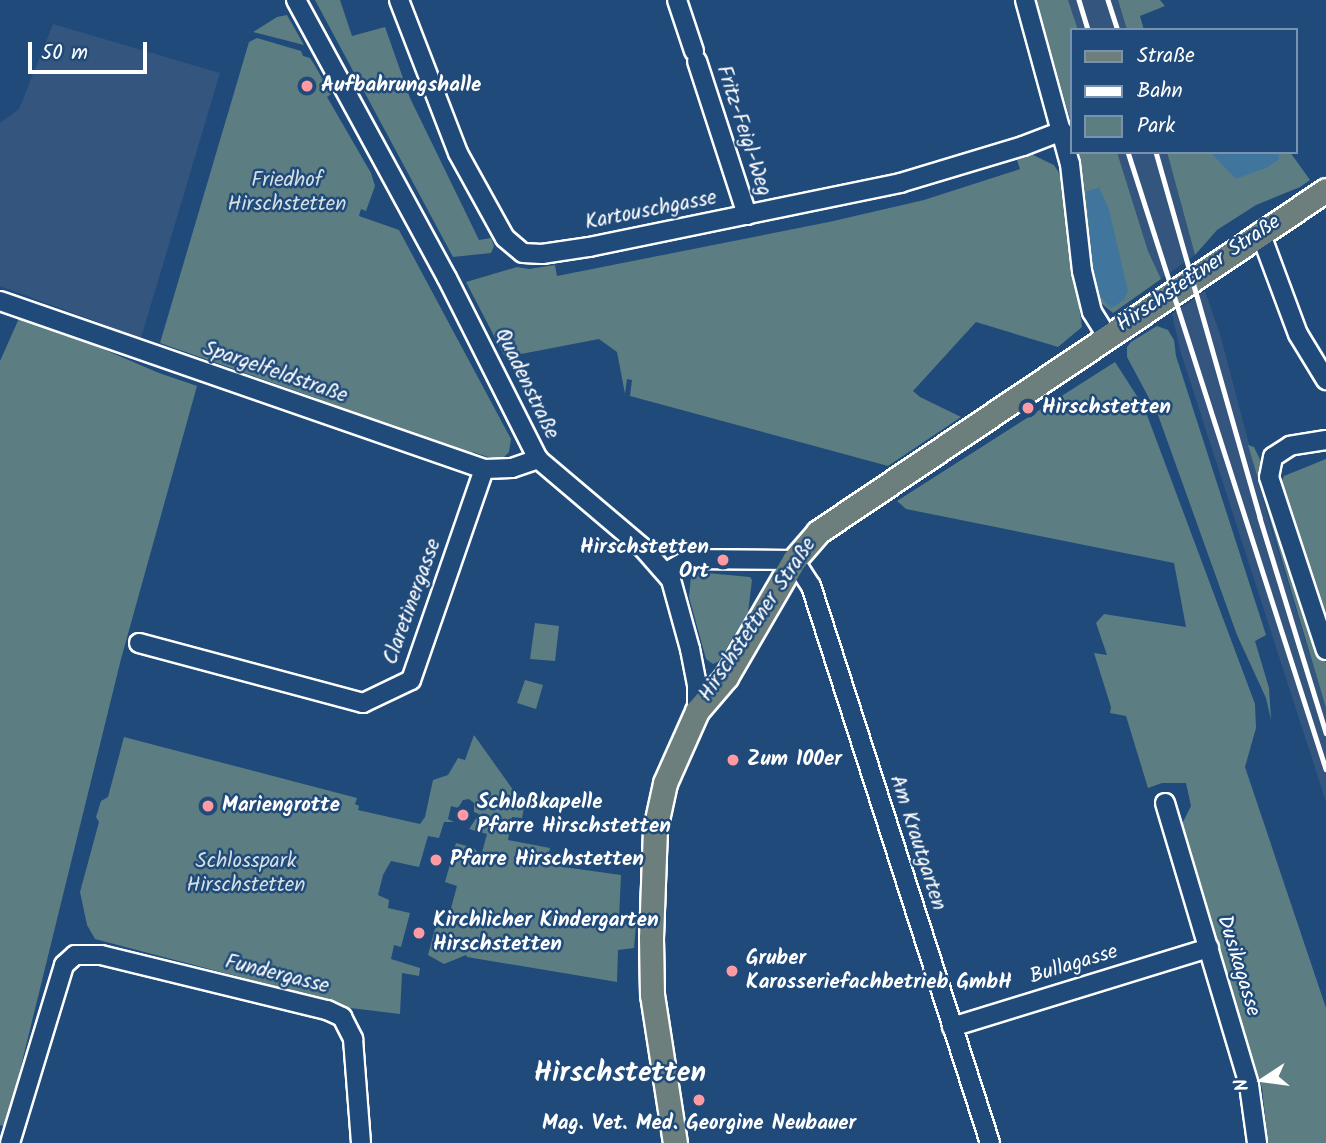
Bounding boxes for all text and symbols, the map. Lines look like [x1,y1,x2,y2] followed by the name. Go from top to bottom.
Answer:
[32,28,150,72] scale bar
[1070,28,1298,154] legend
[41,37,88,70] text: 50 m
[1137,40,1195,73] text: Straße
[710,62,776,200] street label: Fritz-Feigl-Weg
[321,73,481,99] place label: Aufbahrungshalle
[1137,75,1183,108] text: Bahn
[299,78,315,94] marker: Aufbahrungshalle
[1137,110,1175,143] text: Park
[228,168,346,218] park label: Friedhof Hirschstetten
[583,186,719,236] street label: Kartouschgasse
[1112,210,1286,338] street label: Hirschstettner Straße
[488,324,564,444] street label: Quadenstraße
[199,336,351,410] street label: Spargelfeldstraße
[1042,395,1171,421] place label: Hirschstetten
[1020,400,1036,416] marker: Hirschstetten
[694,533,822,707] street label: Hirschstettner Straße
[580,535,709,585] place label: Hirschstetten Ort
[379,536,447,668] street label: Claretinergasse
[715,552,731,568] marker: Hirschstetten Ort
[747,747,842,773] place label: Zum 100er
[725,752,741,768] marker: Zum 100er
[883,772,951,914] street label: Am Krautgarten
[477,790,671,840] place label: Schloßkapelle Pfarre Hirschstetten
[222,793,340,819] place label: Mariengrotte
[200,798,216,814] marker: Mariengrotte
[455,807,471,823] marker: Schloßkapelle Pfarre Hirschstetten
[450,847,644,873] place label: Pfarre Hirschstetten
[187,849,305,899] park label: Schlosspark Hirschstetten
[428,852,444,868] marker: Pfarre Hirschstetten
[433,908,659,958] place label: Kirchlicher Kindergarten Hirschstetten
[1211,912,1265,1020] street label: Dusikagasse
[411,925,427,941] marker: Kirchlicher Kindergarten Hirschstetten
[1027,940,1121,990] street label: Bullagasse
[746,946,1012,996] place label: Gruber Karosseriefachbetrieb GmbH
[222,950,332,1000] street label: Fundergasse
[724,963,740,979] marker: Gruber Karosseriefachbetrieb GmbH
[1228,1045,1298,1115] north arrow
[534,1057,706,1091] district label: Hirschstetten
[1227,1076,1259,1094] text: N
[691,1092,707,1108] marker: Mag. Vet. Med. Georgine Neubauer
[542,1111,856,1137] place label: Mag. Vet. Med. Georgine Neubauer

